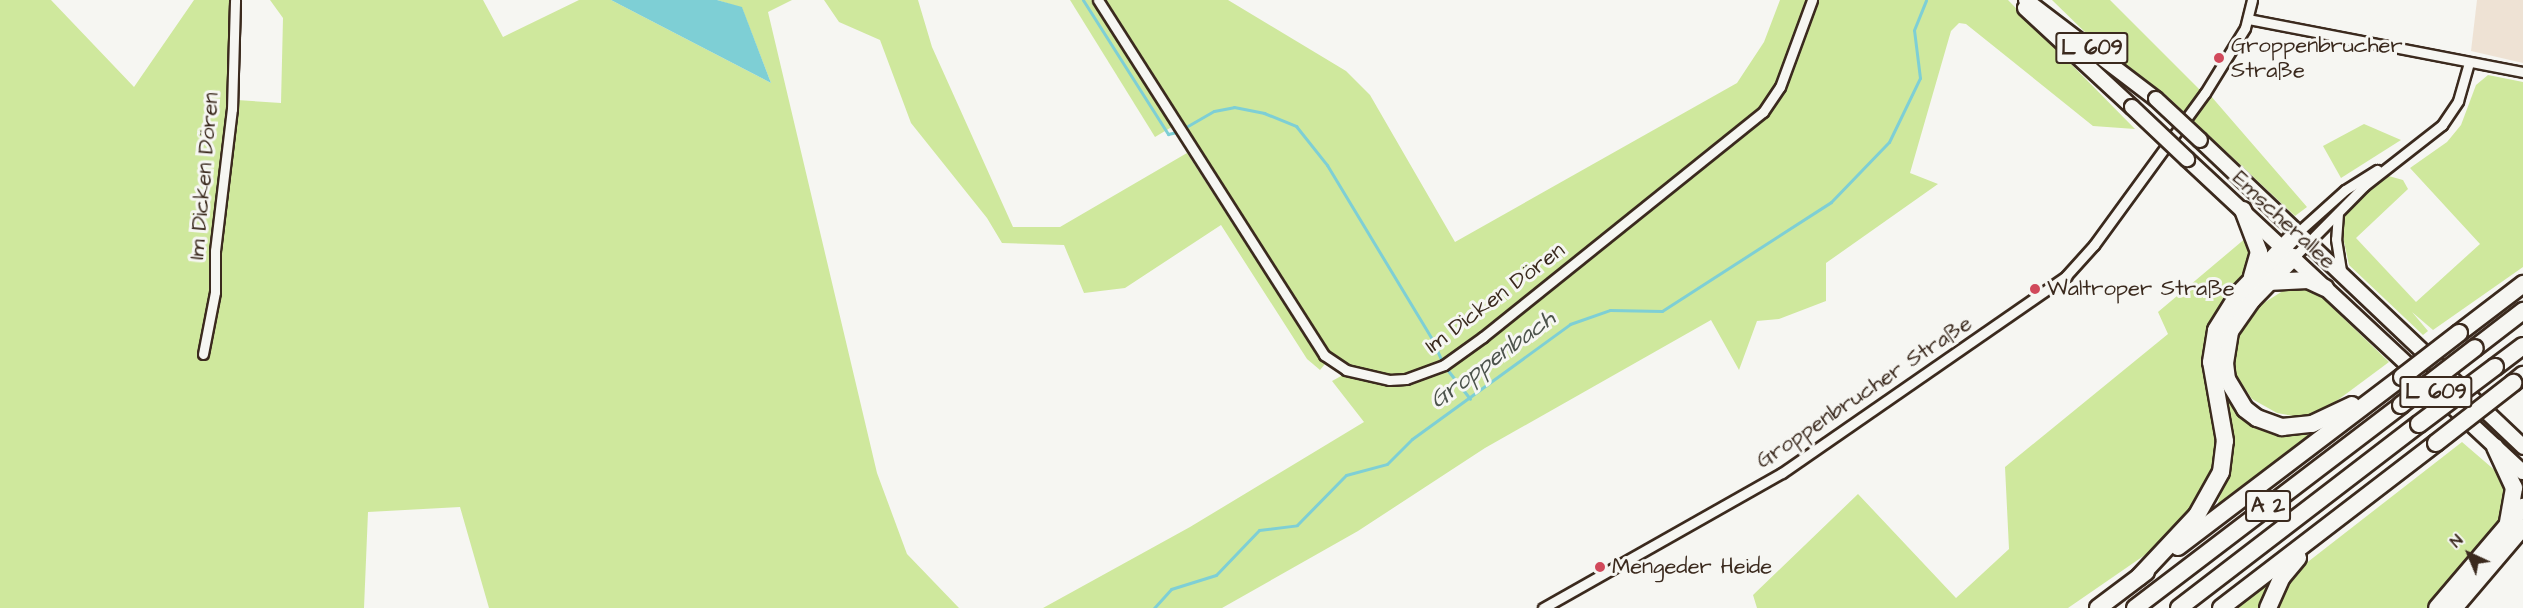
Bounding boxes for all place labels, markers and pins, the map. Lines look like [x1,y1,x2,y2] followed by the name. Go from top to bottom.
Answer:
[2231,32,2403,84] place label: Groppenbrucher Straße
[2212,51,2226,65] marker: Groppenbrucher Straße
[2047,276,2235,302] place label: Waltroper Straße
[2028,282,2042,296] marker: Waltroper Straße
[1612,554,1772,580] place label: Mengeder Heide
[1593,560,1607,574] marker: Mengeder Heide

